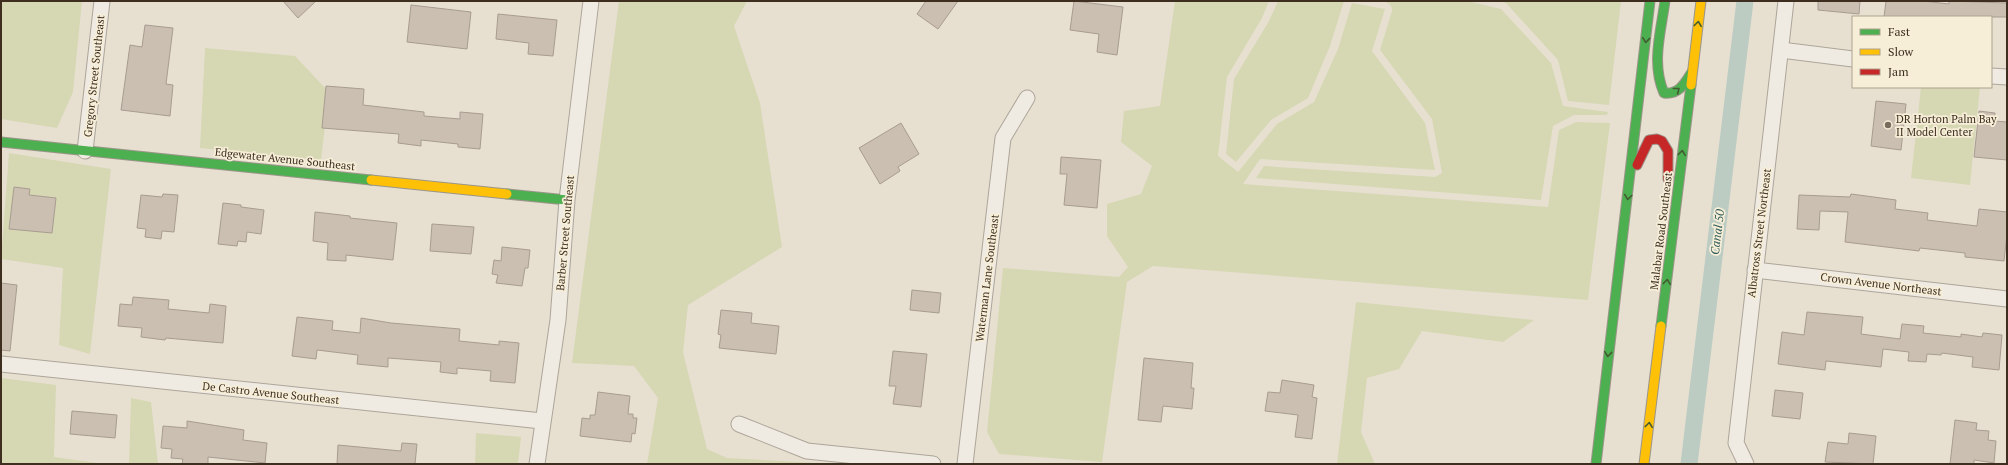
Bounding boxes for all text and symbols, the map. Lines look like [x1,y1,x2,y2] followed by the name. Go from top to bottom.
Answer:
[81,14,107,138] street label: Gregory Street Southeast
[1852,16,1992,88] legend
[1693,21,1702,27] one-way arrow
[1888,24,1911,39] text: Fast
[1641,37,1650,43] one-way arrow
[1888,44,1914,59] text: Slow
[1888,64,1909,79] text: Jam
[1672,88,1680,95] one-way arrow
[1896,112,1997,139] place label: DR Horton Palm Bay II Model Center
[1883,120,1893,130] marker: DR Horton Palm Bay II Model Center
[214,145,356,173] street label: Edgewater Avenue Southeast
[1678,150,1687,156] one-way arrow
[1744,168,1774,298] street label: Albatross Street Northeast
[1647,171,1675,291] street label: Malabar Road Southeast
[553,175,577,291] street label: Barber Street Southeast
[1624,194,1633,200] one-way arrow
[1707,208,1727,256] water label: Canal 50
[972,213,1002,343] street label: Waterman Lane Southeast
[1820,270,1942,298] street label: Crown Avenue Northeast
[1662,279,1671,285] one-way arrow
[1604,350,1613,357] one-way arrow
[202,379,340,407] street label: De Castro Avenue Southeast
[1644,422,1653,428] one-way arrow

